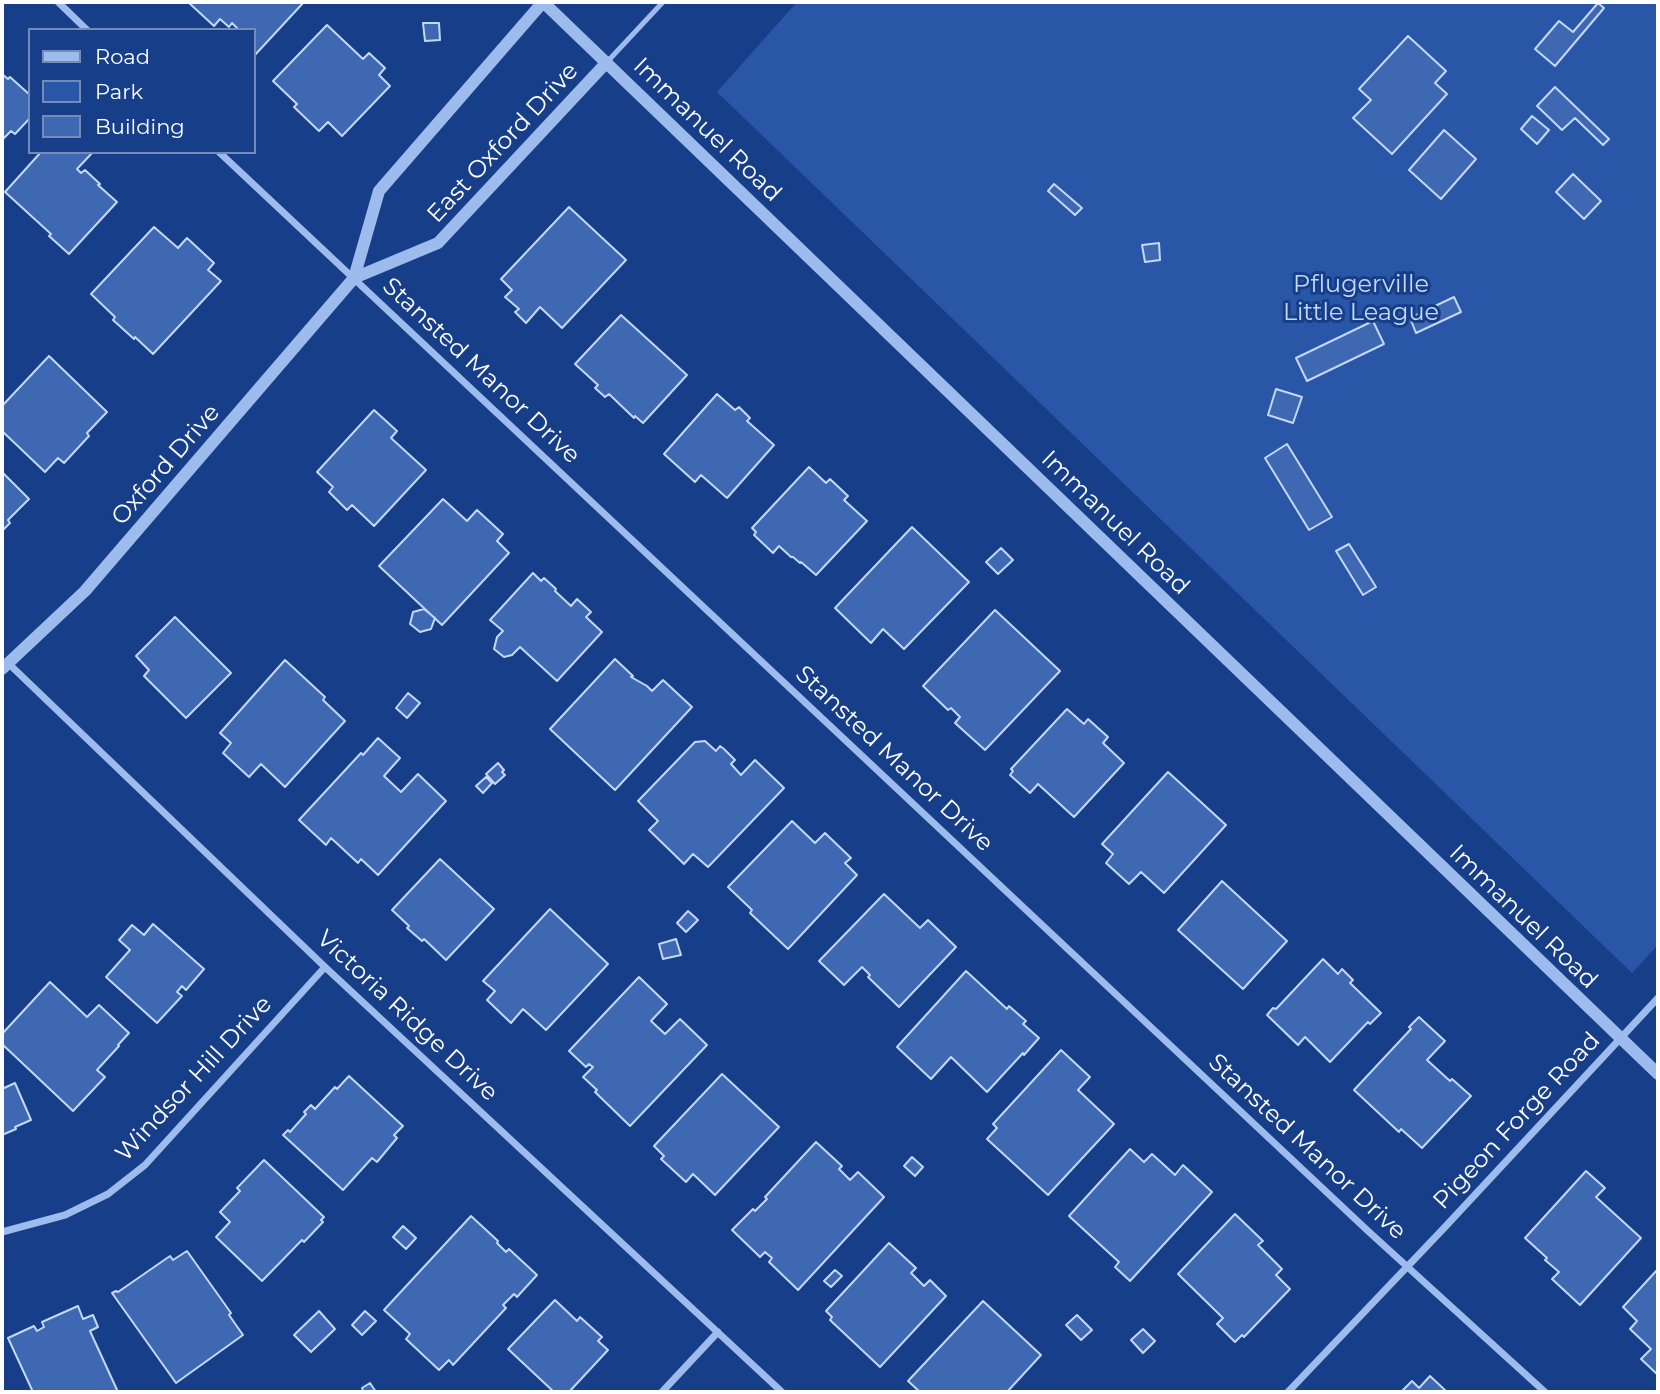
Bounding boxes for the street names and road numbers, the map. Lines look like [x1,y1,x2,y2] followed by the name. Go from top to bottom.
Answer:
[627,52,787,208] street label: Immanuel Road
[421,57,585,229] street label: East Oxford Drive
[376,272,586,470] street label: Stansted Manor Drive
[106,399,226,531] street label: Oxford Drive
[1035,445,1195,601] street label: Immanuel Road
[789,660,999,858] street label: Stansted Manor Drive
[1443,839,1603,995] street label: Immanuel Road
[310,925,504,1107] street label: Victoria Ridge Drive
[110,990,278,1168] street label: Windsor Hill Drive
[1428,1027,1606,1215] street label: Pigeon Forge Road
[1202,1048,1412,1246] street label: Stansted Manor Drive

